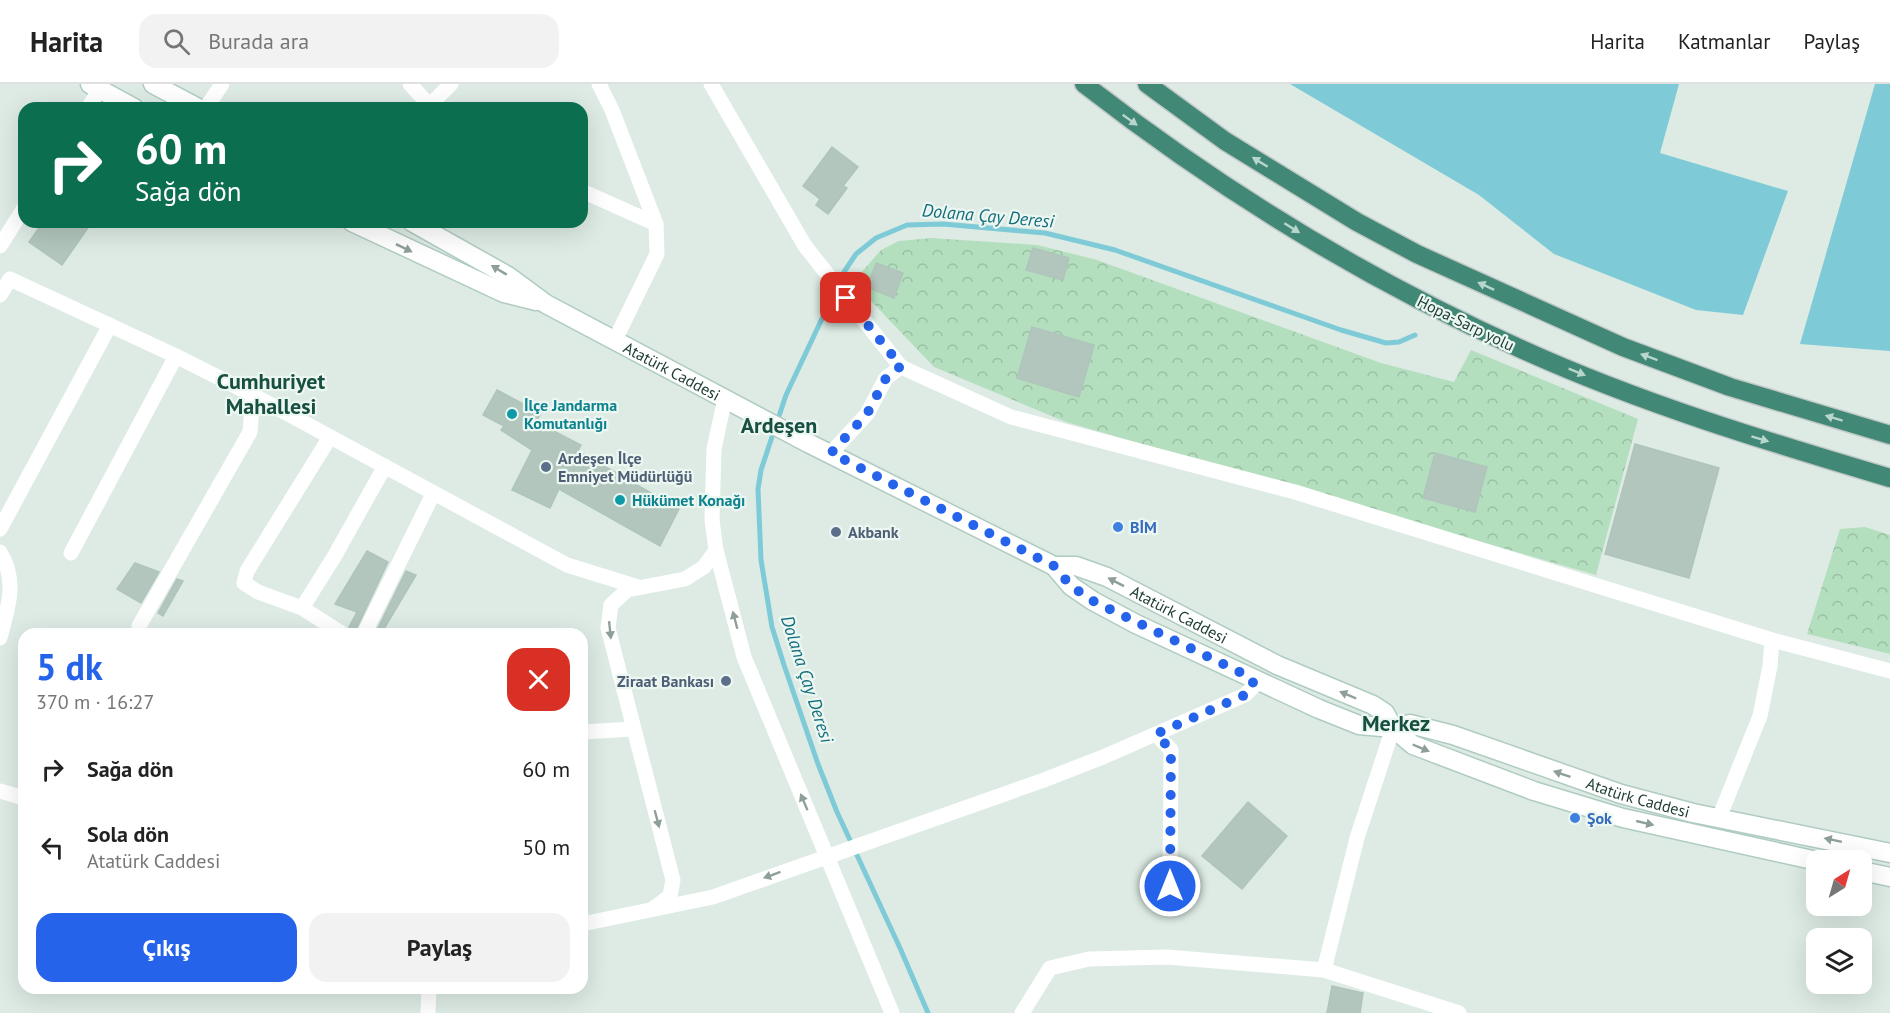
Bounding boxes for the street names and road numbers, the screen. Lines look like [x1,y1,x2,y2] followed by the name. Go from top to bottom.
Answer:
[1414,291,1518,355] street label: Hopa-Sarp yolu
[620,337,724,405] street label: Atatürk Caddesi
[1127,581,1231,648] street label: Atatürk Caddesi
[1584,773,1692,822] street label: Atatürk Caddesi

